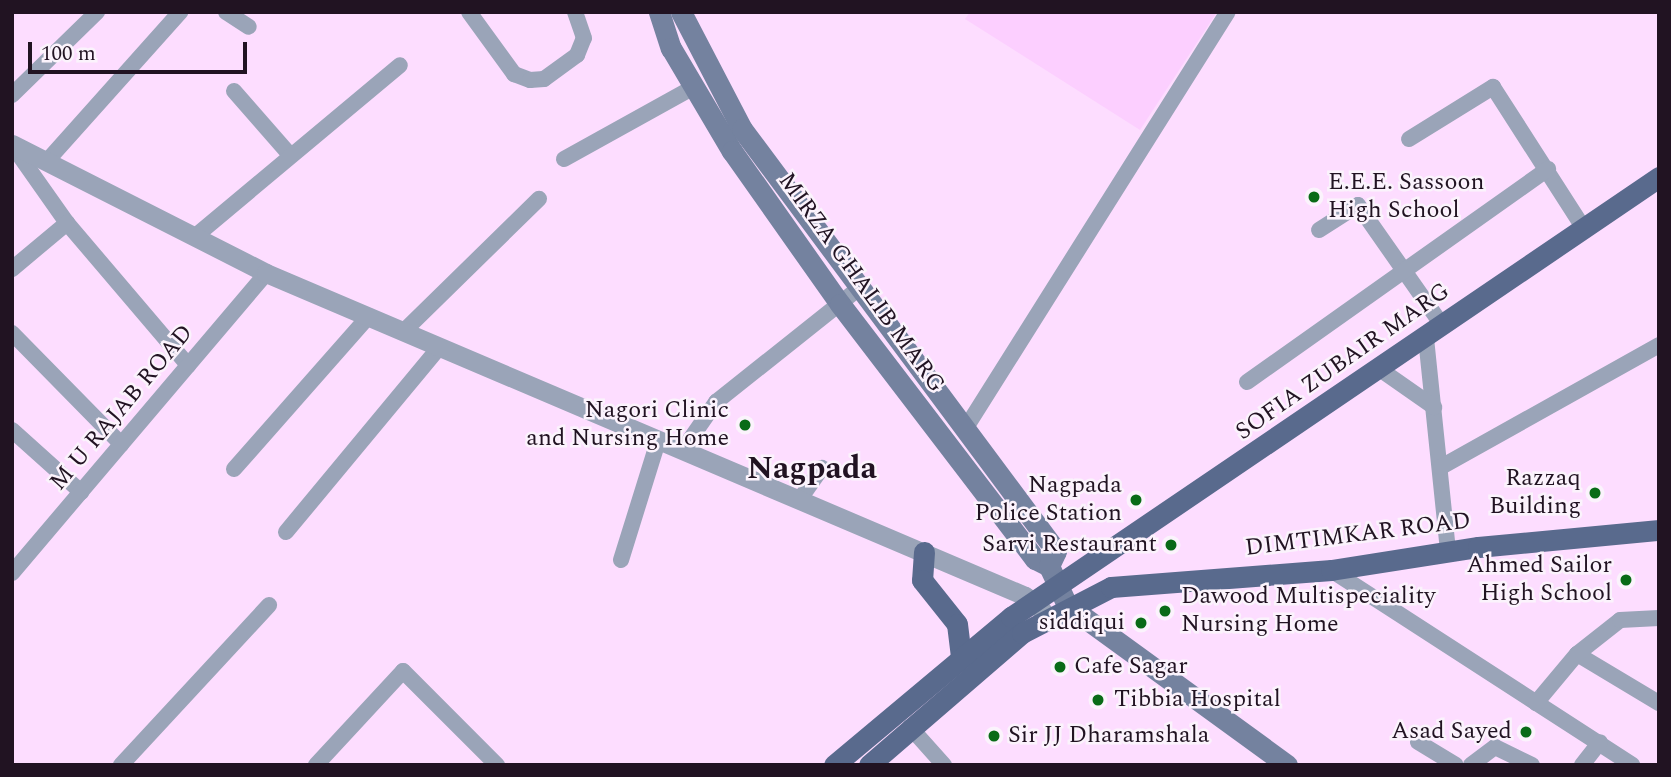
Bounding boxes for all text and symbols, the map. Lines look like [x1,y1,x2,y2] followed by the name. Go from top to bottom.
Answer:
[32,28,250,72] scale bar
[41,38,96,70] text: 100 m
[772,167,950,399] street label: MIRZA GHALIB MARG
[1328,169,1484,225] place label: E.E.E. Sassoon High School
[1306,189,1322,205] marker: E.E.E. Sassoon High School
[1230,277,1456,447] street label: SOFIA ZUBAIR MARG
[44,319,200,497] street label: M U RAJAB ROAD
[526,397,729,453] place label: Nagori Clinic and Nursing Home
[735,415,755,435] marker: Nagori Clinic and Nursing Home
[747,450,877,488] district label: Nagpada
[1489,465,1581,521] place label: Razzaq Building
[974,472,1122,528] place label: Nagpada Police Station
[1587,485,1603,501] marker: Razzaq Building
[1128,492,1144,508] marker: Nagpada Police Station
[1244,507,1472,563] street label: DIMTIMKAR ROAD
[982,531,1157,559] place label: Sarvi Restaurant
[1163,537,1179,553] marker: Sarvi Restaurant
[1467,552,1612,608] place label: Ahmed Sailor High School
[1618,572,1634,588] marker: Ahmed Sailor High School
[1181,583,1435,639] place label: Dawood Multispeciality Nursing Home
[1155,601,1175,621] marker: Dawood Multispeciality Nursing Home
[1038,609,1125,637] place label: siddiqui
[1131,613,1151,633] marker: siddiqui
[1074,653,1188,681] place label: Cafe Sagar
[1052,659,1068,675] marker: Cafe Sagar
[1114,686,1281,714] place label: Tibbia Hospital
[1088,690,1108,710] marker: Tibbia Hospital
[1391,718,1512,746] place label: Asad Sayed
[1008,722,1209,750] place label: Sir JJ Dharamshala
[1518,724,1534,740] marker: Asad Sayed
[986,728,1002,744] marker: Sir JJ Dharamshala

